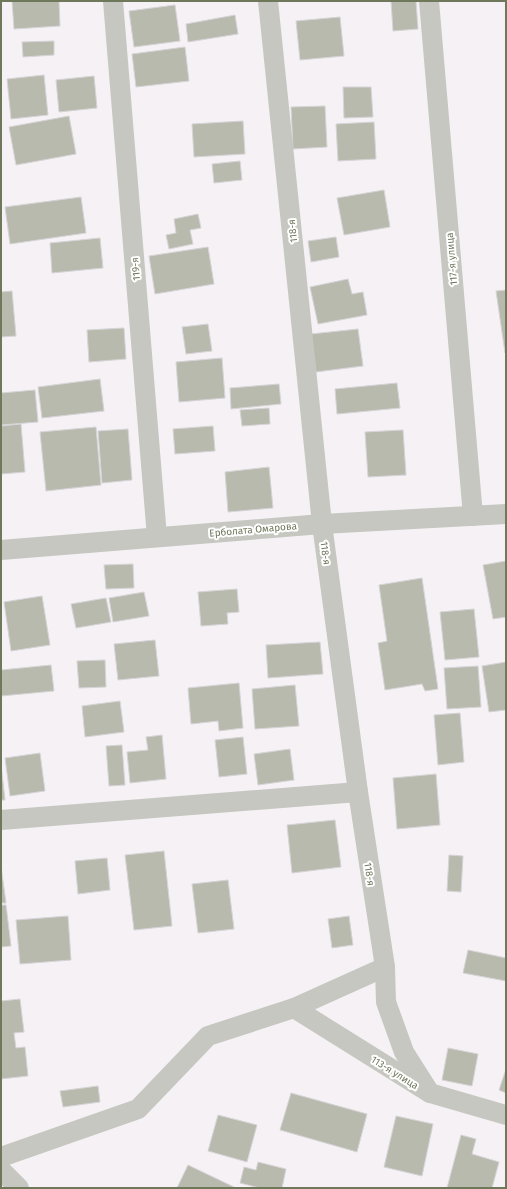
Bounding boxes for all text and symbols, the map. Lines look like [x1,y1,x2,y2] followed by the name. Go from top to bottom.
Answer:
[286,219,300,243] street label: 118-я
[444,232,460,286] street label: 117-я улица
[129,257,143,281] street label: 119-я
[209,520,297,540] street label: Ерболата Омарова
[317,541,333,566] street label: 118-я
[361,862,377,887] street label: 118-я
[369,1054,420,1092] street label: 113-я улица

